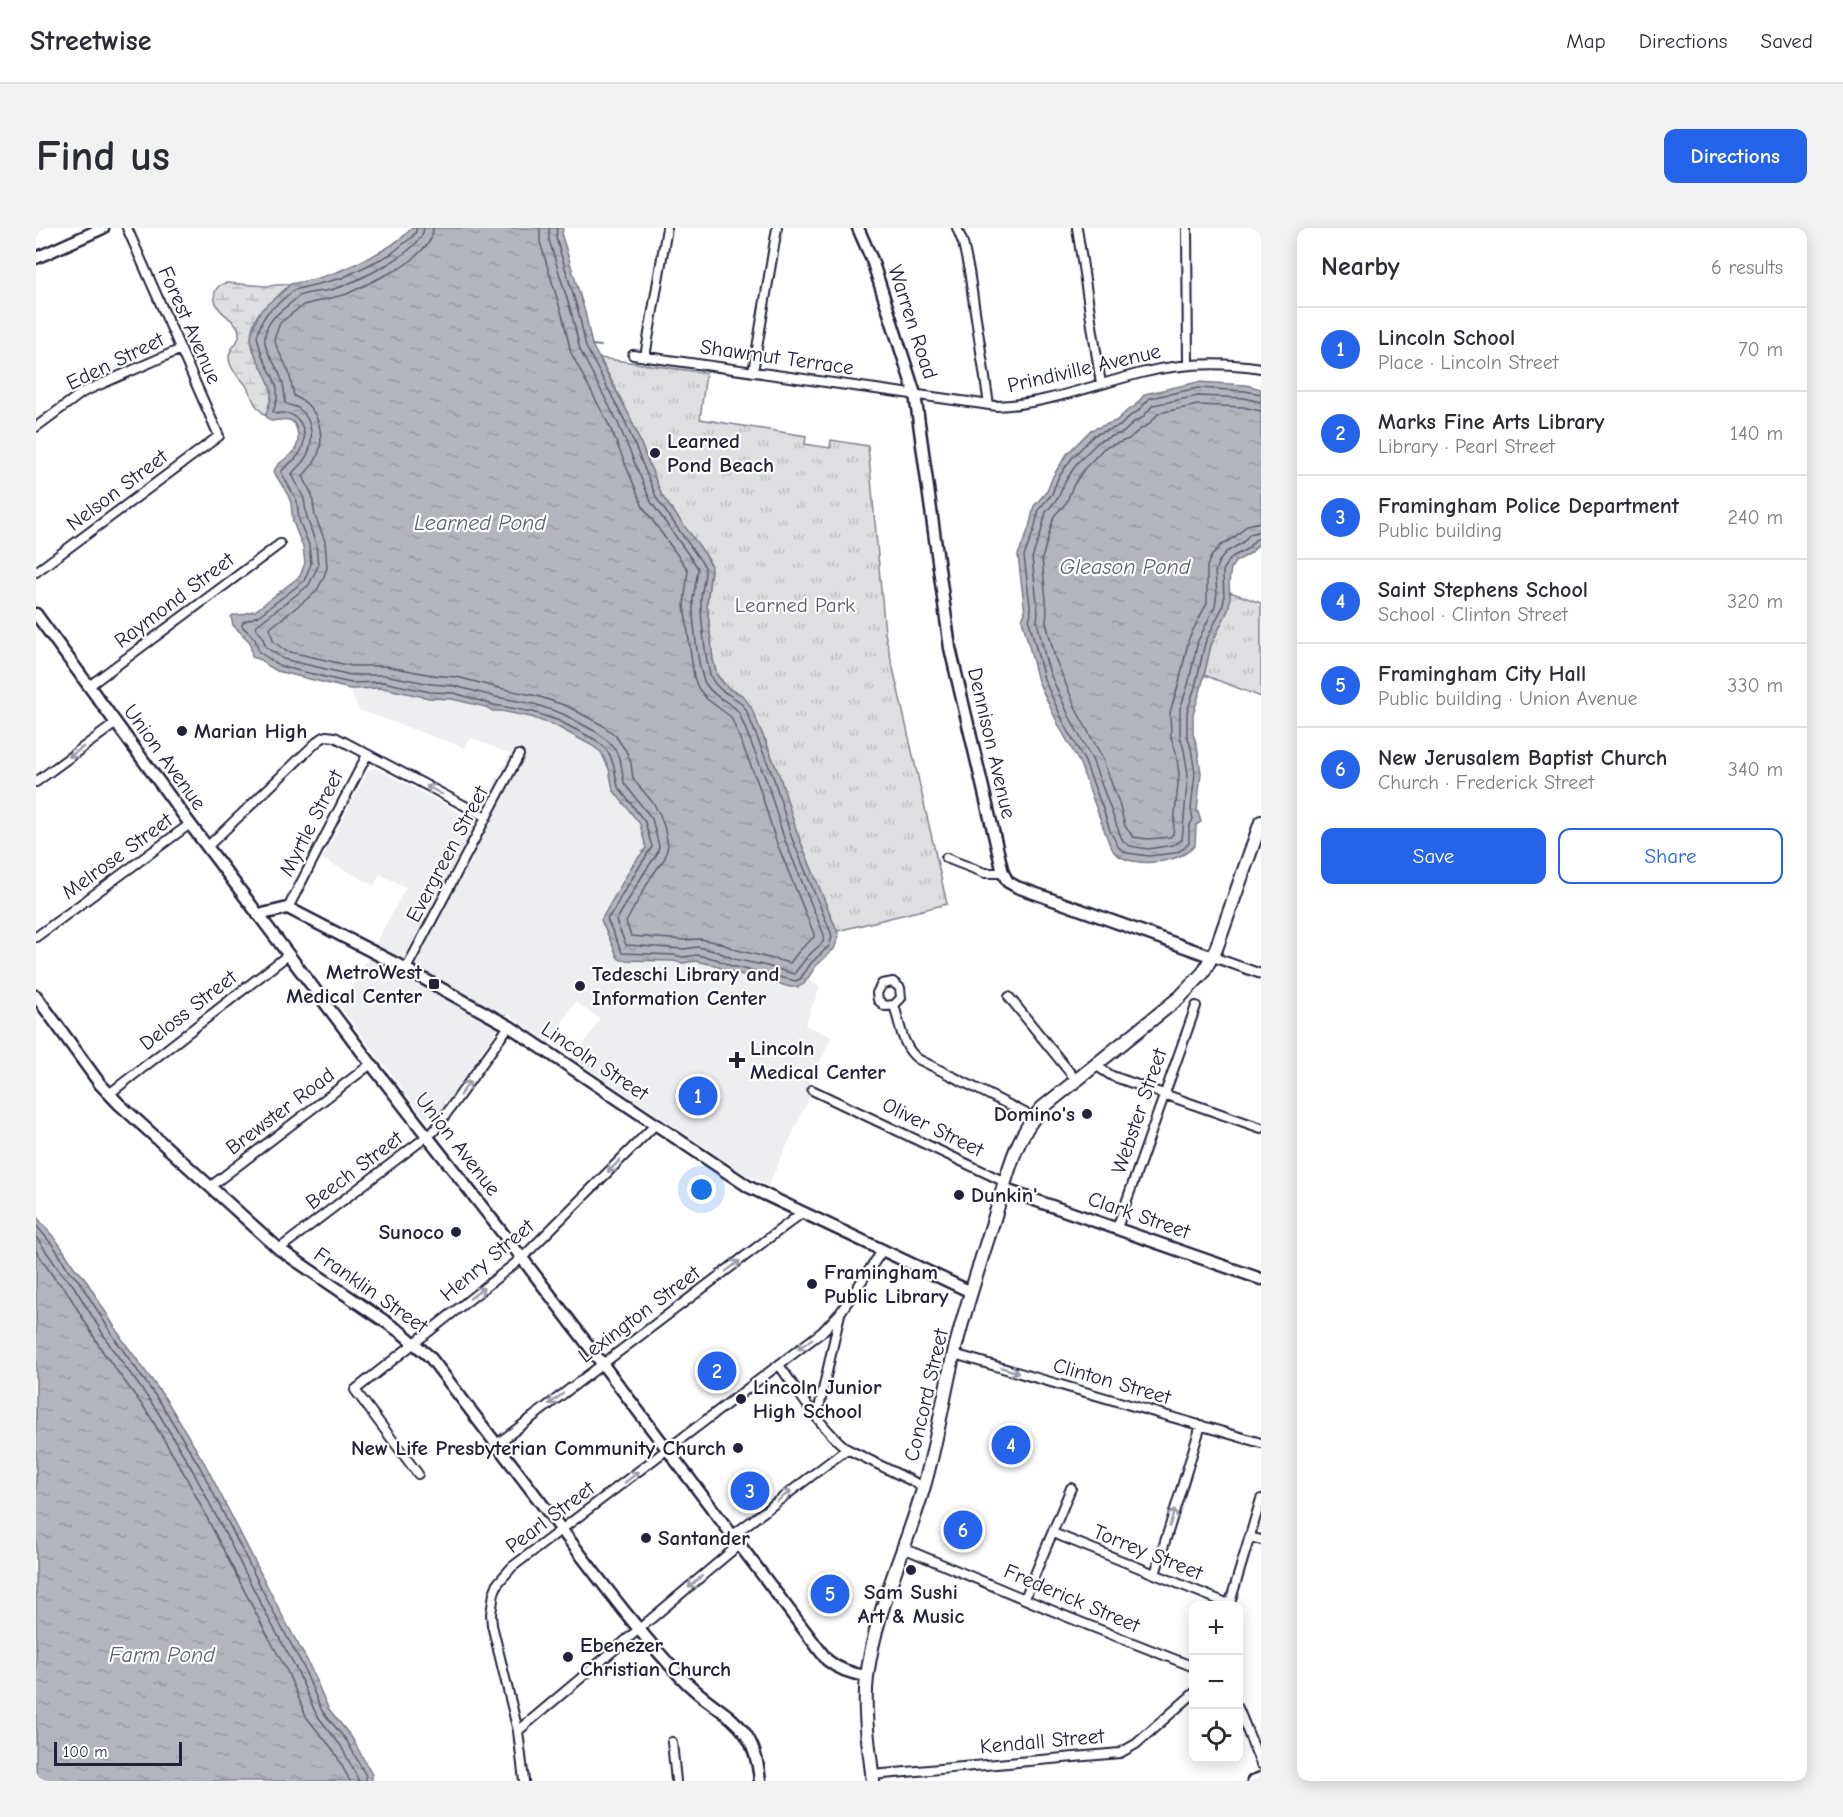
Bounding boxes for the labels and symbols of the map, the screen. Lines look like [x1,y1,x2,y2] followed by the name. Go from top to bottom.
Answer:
[153,262,227,388] street label: Forest Avenue
[883,262,943,382] street label: Warren Road
[62,327,169,395] street label: Eden Street
[699,334,855,380] street label: Shawmut Terrace
[1005,339,1163,397] street label: Prindiville Avenue
[667,429,774,477] place label: Learned Pond Beach
[62,444,173,536] street label: Nelson Street
[648,446,662,460] marker: Learned Pond Beach
[414,510,547,536] water label: Learned Pond
[110,547,239,653] street label: Raymond Street
[1060,554,1192,580] water label: Gleason Pond
[735,593,855,617] park label: Learned Park
[963,665,1021,821] street label: Dennison Avenue
[119,700,211,814] street label: Union Avenue
[194,719,307,743] place label: Marian High
[175,724,189,738] marker: Marian High
[68,746,84,759] one-way arrow
[274,765,348,880] street label: Myrtle Street
[401,781,493,926] street label: Evergreen Street
[426,784,444,795] one-way arrow
[57,807,178,904] street label: Melrose Street
[286,960,423,1008] place label: MetroWest Medical Center
[592,962,779,1010] place label: Tedeschi Library and Information Center
[135,964,242,1055] street label: Deloss Street
[427,977,441,991] marker: MetroWest Medical Center
[573,979,587,993] marker: Tedeschi Library and Information Center
[537,1016,654,1106] street label: Lincoln Street
[750,1036,886,1084] place label: Lincoln Medical Center
[1106,1044,1172,1177] street label: Webster Street
[728,1051,746,1069] marker: Lincoln Medical Center
[221,1062,339,1160] street label: Brewster Road
[678,1074,718,1118] pin: 1
[459,1081,471,1097] one-way arrow
[410,1088,506,1200] street label: Union Avenue
[878,1092,988,1162] street label: Oliver Street
[994,1102,1075,1126] place label: Domino's
[1080,1107,1094,1121] marker: Domino's
[301,1125,408,1214] street label: Beech Street
[607,1159,621,1174] one-way arrow
[687,1175,716,1204] your location
[971,1183,1037,1207] place label: Dunkin'
[1085,1186,1194,1244] street label: Clark Street
[952,1188,966,1202] marker: Dunkin'
[435,1213,539,1306] street label: Henry Street
[379,1220,444,1244] place label: Sunoco
[449,1225,463,1239] marker: Sunoco
[310,1242,433,1339] street label: Franklin Street
[725,1259,741,1272] one-way arrow
[574,1260,705,1367] street label: Lexington Street
[824,1260,949,1308] place label: Framingham Public Library
[805,1277,819,1291] marker: Framingham Public Library
[469,1287,485,1300] one-way arrow
[899,1325,953,1464] street label: Concord Street
[798,1338,814,1351] one-way arrow
[698,1348,736,1394] pin: 2
[1050,1353,1175,1410] street label: Clinton Street
[1000,1365,1019,1376] one-way arrow
[753,1375,882,1423] place label: Lincoln Junior High School
[734,1392,748,1406] marker: Lincoln Junior High School
[548,1393,564,1406] one-way arrow
[992,1422,1030,1468] pin: 4
[351,1436,726,1460] place label: New Life Presbyterian Community Church
[731,1441,745,1455] marker: New Life Presbyterian Community Church
[730,1468,770,1514] pin: 3
[624,1471,640,1484] one-way arrow
[501,1475,600,1558] street label: Pearl Street
[776,1490,792,1503] one-way arrow
[944,1508,982,1552] pin: 6
[1167,1509,1178,1528] one-way arrow
[1090,1519,1207,1585] street label: Torrey Street
[658,1526,750,1550] place label: Santander
[639,1531,653,1545] marker: Santander
[1000,1559,1144,1638] street label: Frederick Street
[904,1563,918,1577] marker: Sam Sushi Art & Music
[810,1572,850,1616] pin: 5
[688,1575,703,1589] one-way arrow
[858,1580,964,1628] place label: Sam Sushi Art & Music
[580,1633,731,1681] place label: Ebenezer Christian Church
[109,1642,216,1668] water label: Farm Pond
[561,1650,575,1664] marker: Ebenezer Christian Church
[979,1724,1106,1758] street label: Kendall Street
[54,1739,182,1766] scale bar

